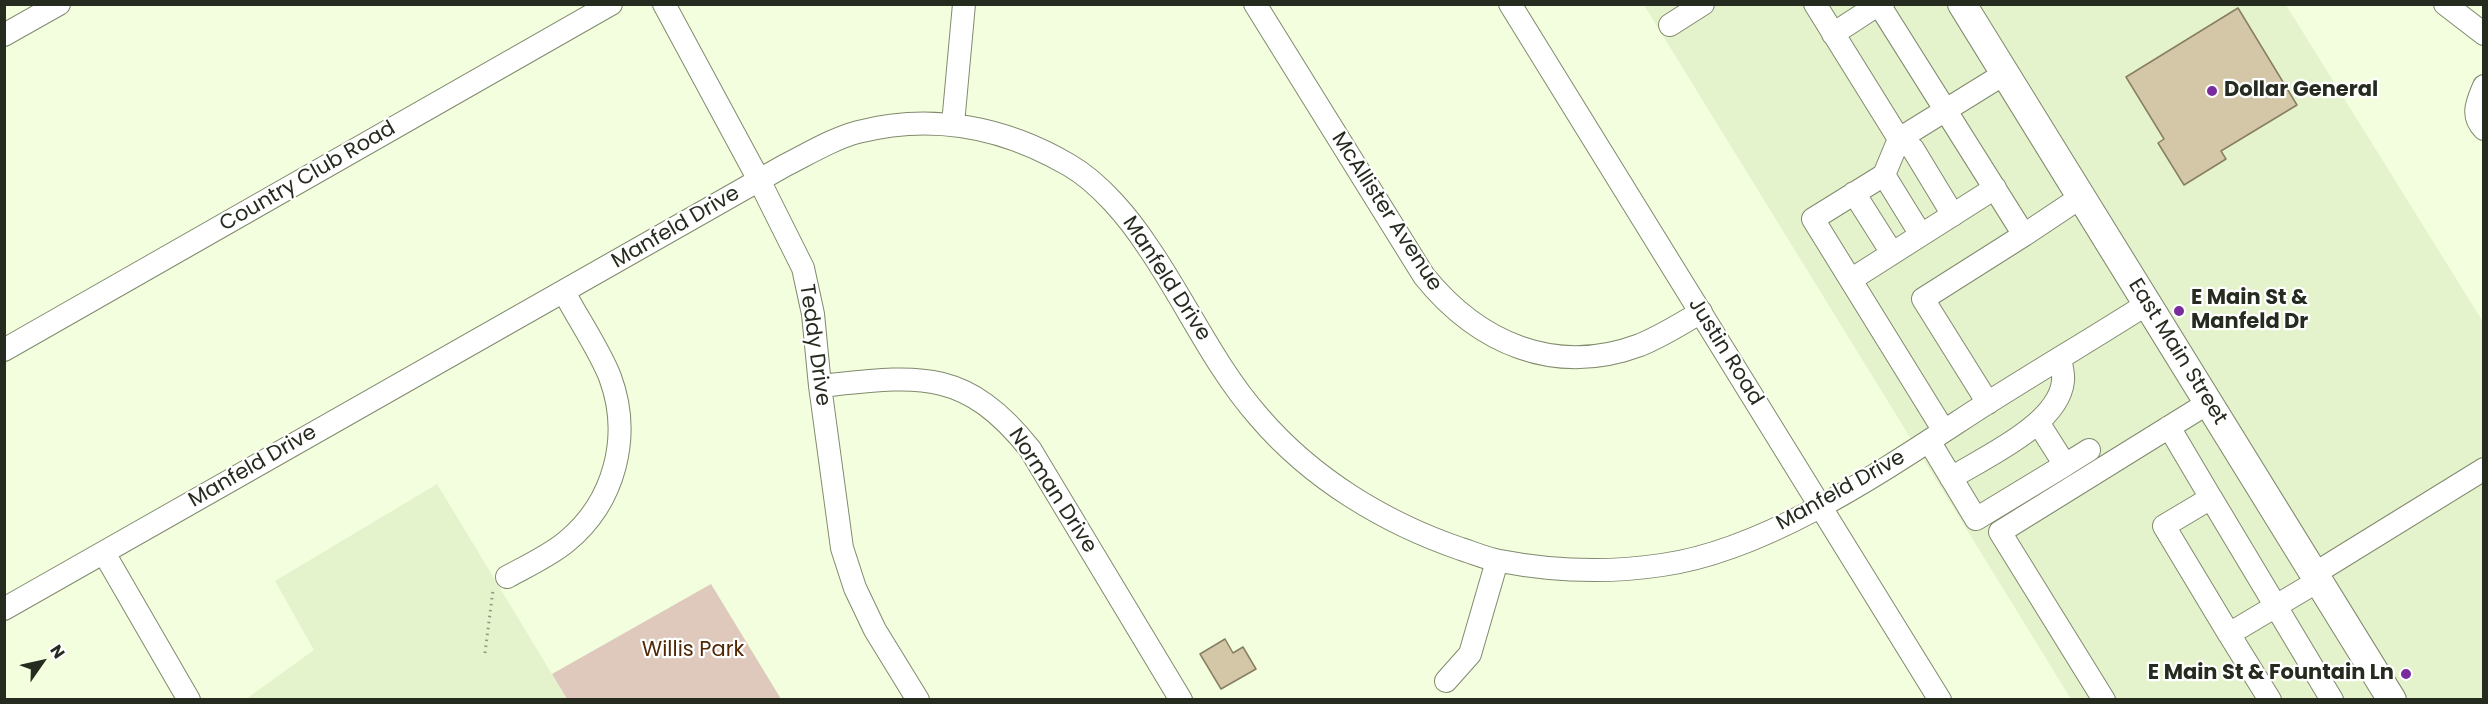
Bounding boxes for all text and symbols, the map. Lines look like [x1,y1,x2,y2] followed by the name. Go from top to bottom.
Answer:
[2224,78,2378,104] place label: Dollar General
[2205,84,2219,98] marker: Dollar General
[216,116,400,238] street label: Country Club Road
[1325,128,1447,296] street label: McAllister Avenue
[608,181,744,275] street label: Manfeld Drive
[1116,212,1216,346] street label: Manfeld Drive
[2122,274,2232,430] street label: East Main Street
[793,282,835,408] street label: Teddy Drive
[2191,286,2308,336] place label: E Main St & Manfeld Dr
[1682,294,1768,410] street label: Justin Road
[2172,304,2186,318] marker: E Main St & Manfeld Dr
[185,420,321,514] street label: Manfeld Drive
[1002,424,1102,558] street label: Norman Drive
[1772,445,1910,537] street label: Manfeld Drive
[12,632,72,692] north arrow
[642,638,744,664] park label: Willis Park
[44,640,70,663] text: N
[2148,661,2394,687] place label: E Main St & Fountain Ln
[2399,667,2413,681] marker: E Main St & Fountain Ln

